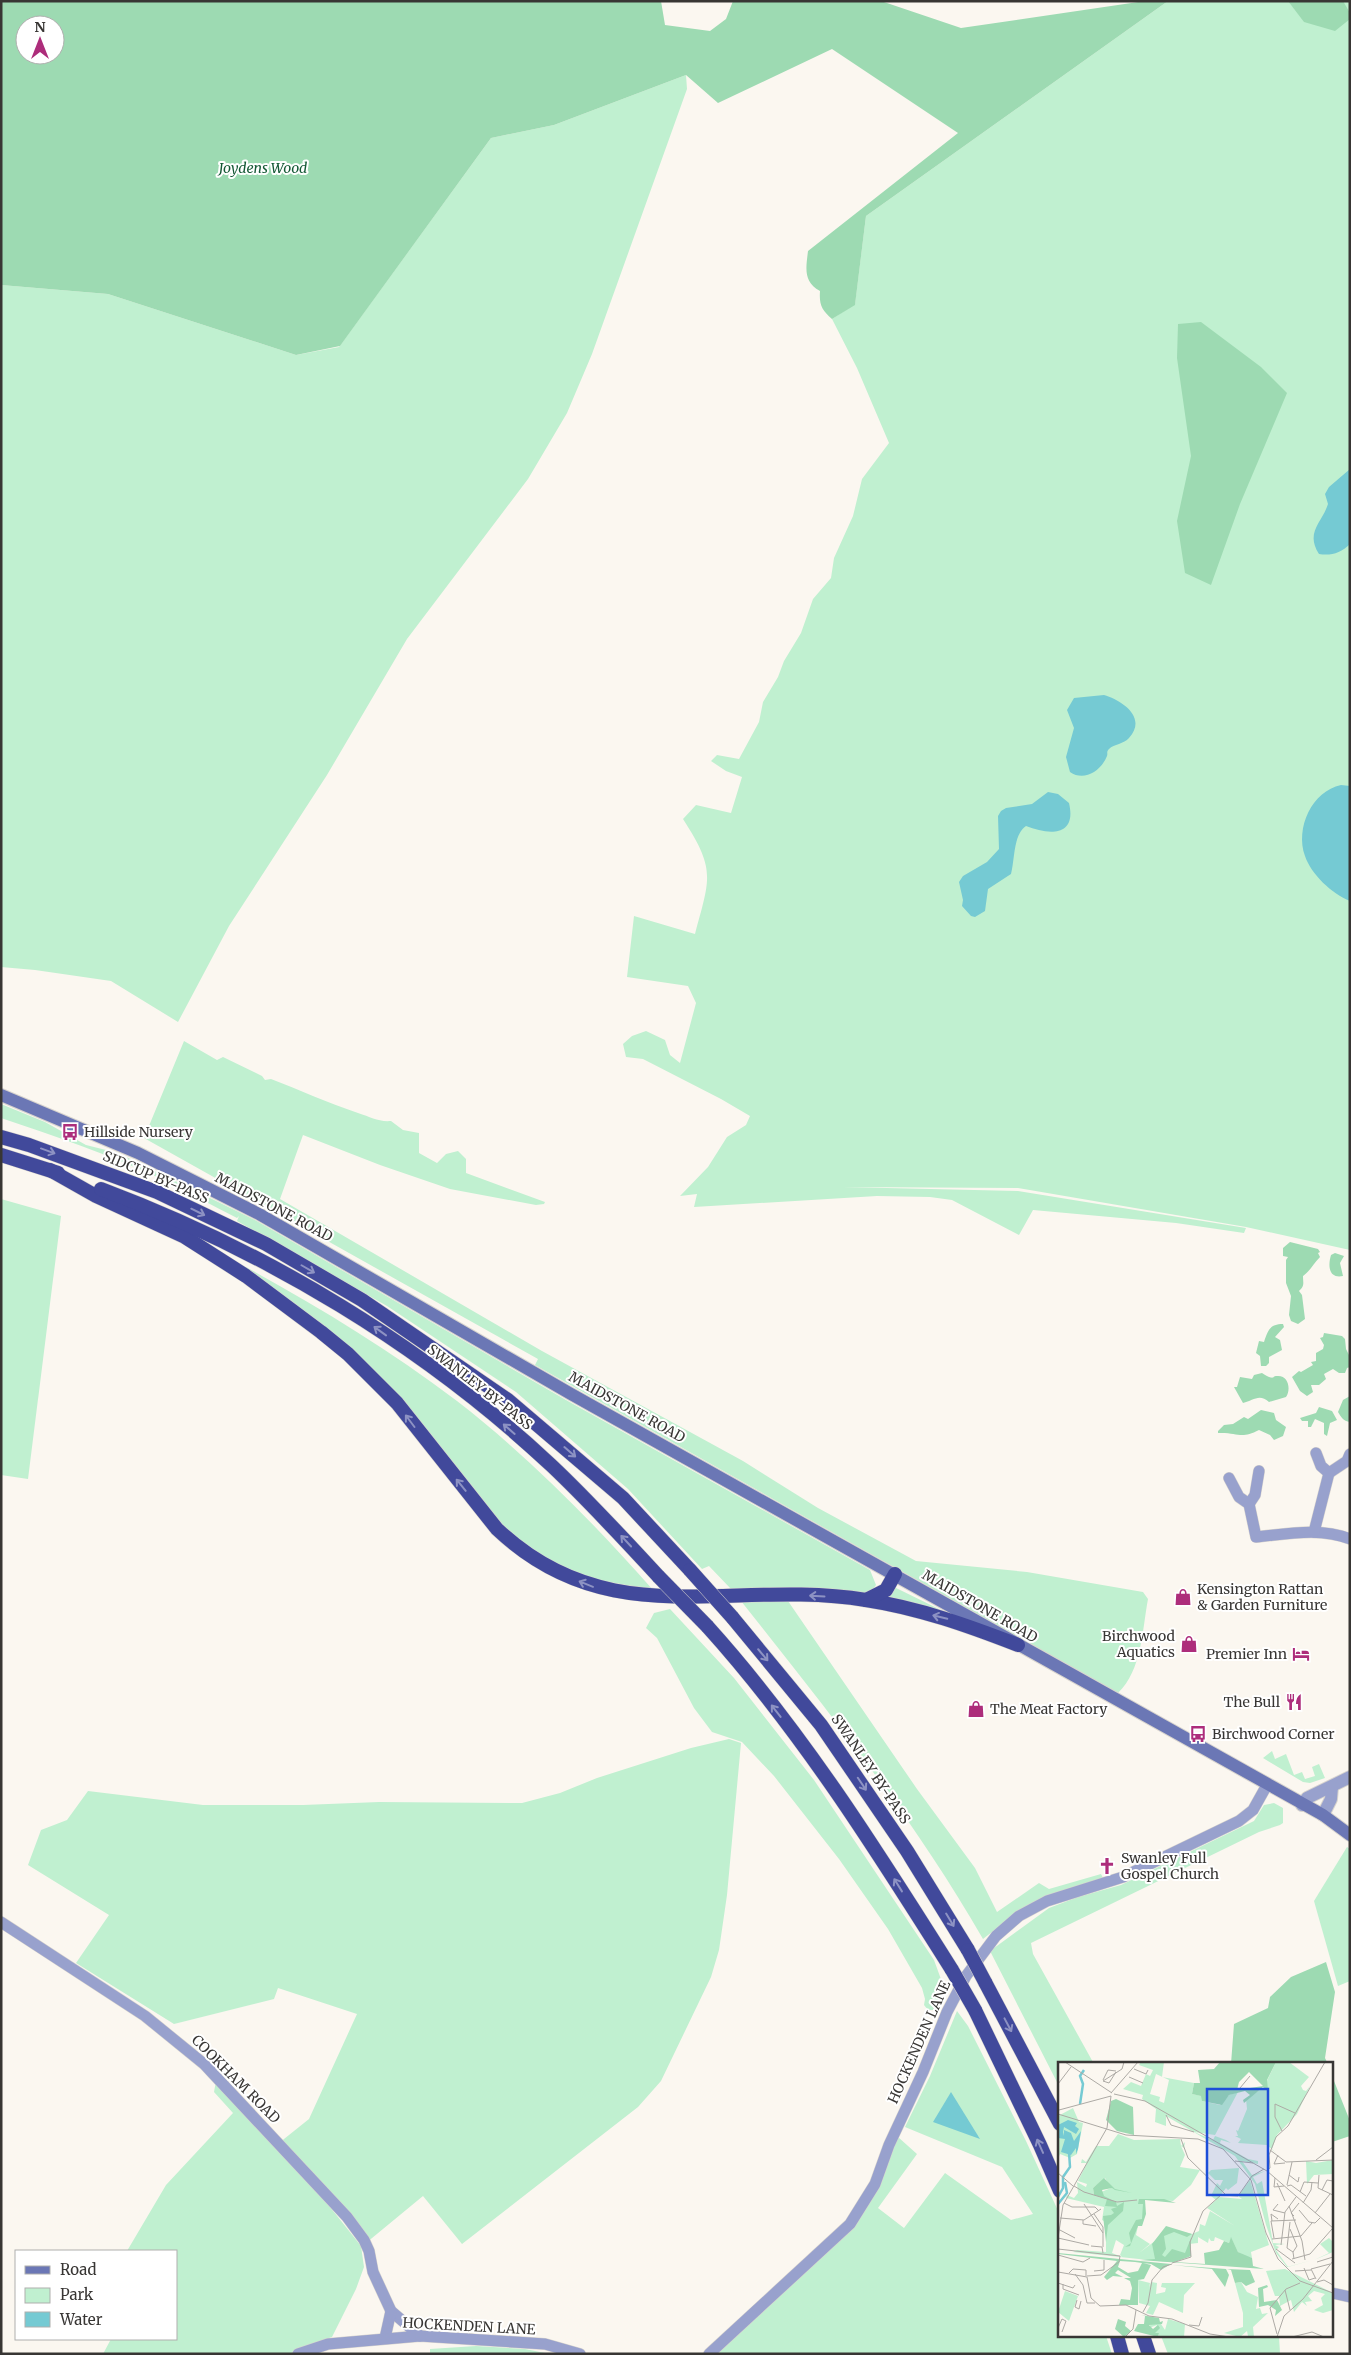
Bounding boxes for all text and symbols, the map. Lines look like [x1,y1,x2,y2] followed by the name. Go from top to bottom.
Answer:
[15,15,65,65] north arrow
[34,18,46,36] text: N
[217,159,307,177] park label: Joydens Wood
[60,1122,80,1142] bus stop icon: Hillside Nursery
[84,1123,194,1141] place label: Hillside Nursery
[39,1147,55,1157] one-way arrow
[100,1147,212,1207] street label: SIDCUP BY-PASS
[212,1168,336,1246] street label: MAIDSTONE ROAD
[191,1207,206,1217] one-way arrow
[301,1264,315,1274] one-way arrow
[373,1325,387,1336] one-way arrow
[424,1340,536,1434] street label: SWANLEY BY-PASS
[566,1368,689,1447] street label: MAIDSTONE ROAD
[405,1415,416,1428] one-way arrow
[503,1423,516,1434] one-way arrow
[563,1446,576,1458] one-way arrow
[455,1479,466,1492] one-way arrow
[620,1535,632,1548] one-way arrow
[919,1566,1041,1647] street label: MAIDSTONE ROAD
[579,1578,594,1588] one-way arrow
[1197,1580,1327,1614] place label: Kensington Rattan & Garden Furniture
[1173,1587,1193,1607] shop icon: Kensington Rattan & Garden Furniture
[810,1591,826,1600] one-way arrow
[932,1612,948,1621] one-way arrow
[1102,1627,1176,1661] place label: Birchwood Aquatics
[1179,1634,1199,1654] shop icon: Birchwood Aquatics
[1291,1644,1311,1664] hotel icon: Premier Inn
[1206,1645,1287,1663] place label: Premier Inn
[758,1648,769,1661] one-way arrow
[1284,1692,1304,1712] restaurant icon: The Bull
[1224,1693,1281,1711] place label: The Bull
[966,1699,986,1719] shop icon: The Meat Factory
[990,1700,1108,1718] place label: The Meat Factory
[771,1705,782,1718] one-way arrow
[828,1711,914,1827] street label: SWANLEY BY-PASS
[1188,1724,1208,1744] bus stop icon: Birchwood Corner
[1212,1725,1335,1743] place label: Birchwood Corner
[857,1777,867,1791] one-way arrow
[1121,1849,1219,1883] place label: Swanley Full Gospel Church
[1097,1856,1117,1876] church icon: Swanley Full Gospel Church
[892,1878,902,1892] one-way arrow
[945,1913,955,1927] one-way arrow
[884,1977,954,2106] street label: HOCKENDEN LANE
[1003,2018,1013,2033] one-way arrow
[188,2031,284,2127] street label: COOKHAM ROAD
[1058,2062,1334,2338] inset map
[1035,2139,1045,2154] one-way arrow
[15,2250,178,2340] legend
[60,2260,96,2279] text: Road
[60,2285,94,2304] text: Park
[59,2310,103,2329] text: Water
[402,2314,536,2338] street label: HOCKENDEN LANE

